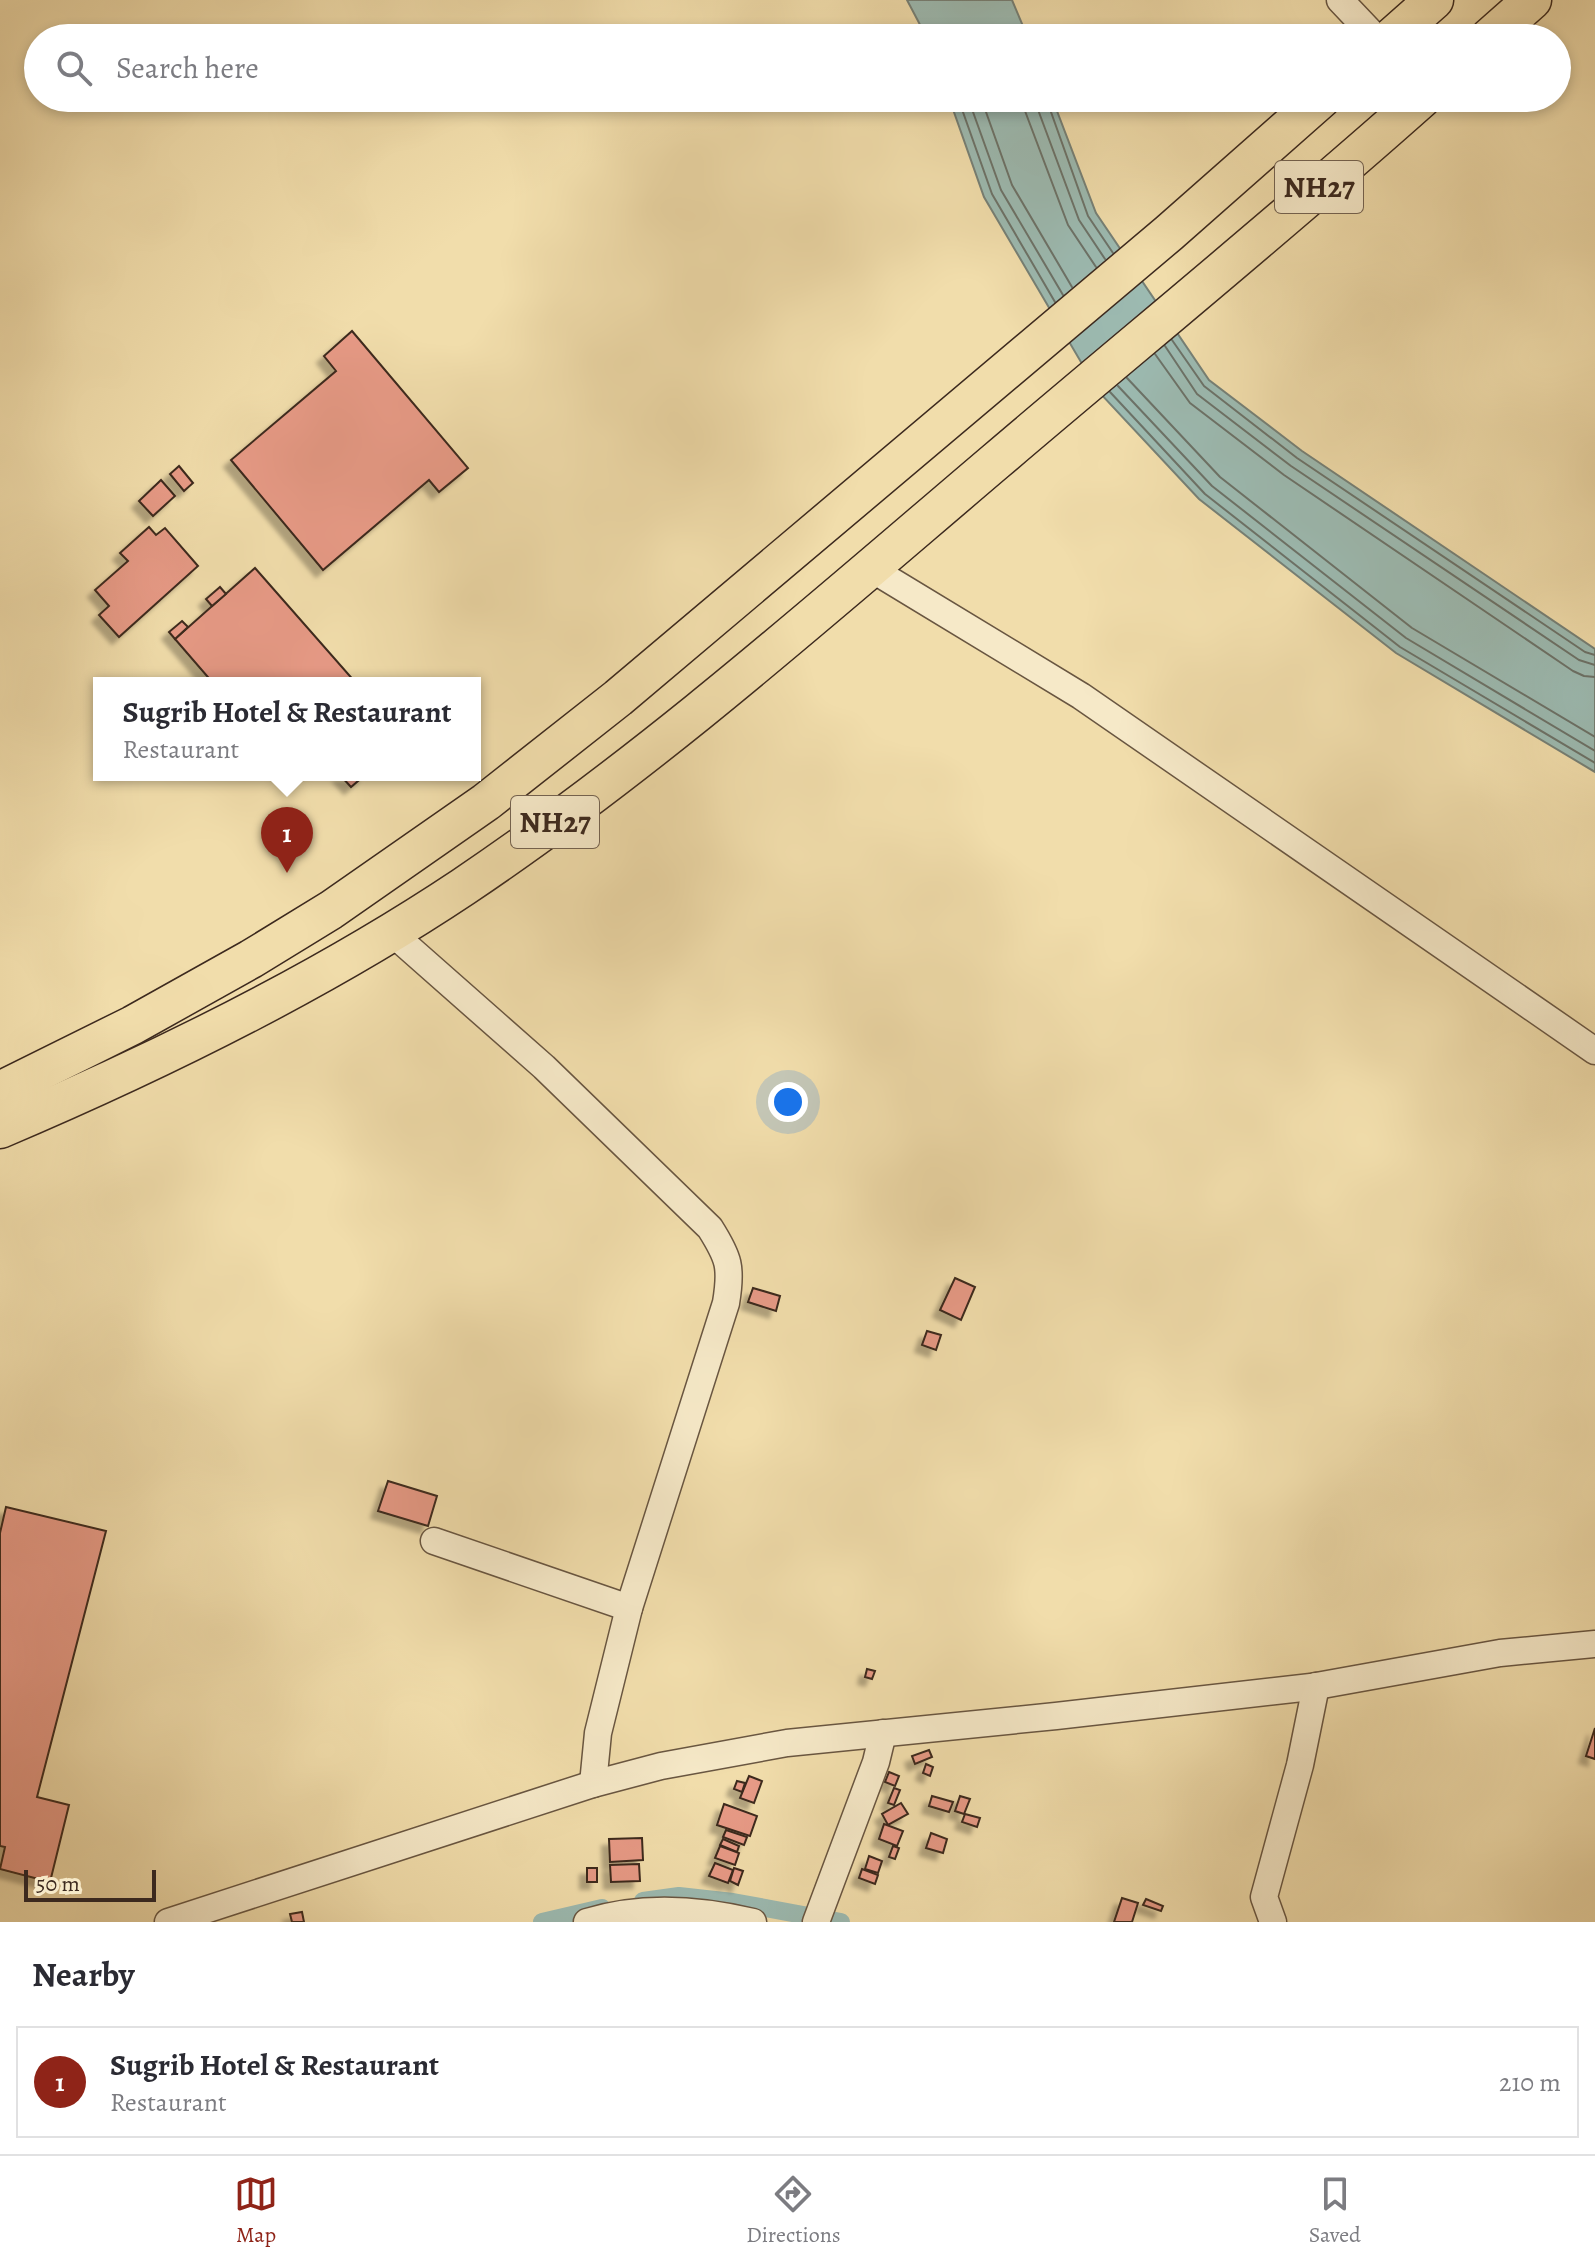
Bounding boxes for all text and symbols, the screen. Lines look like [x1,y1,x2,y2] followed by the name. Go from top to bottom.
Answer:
[24,24,1571,112] search box
[52,46,96,90] icon: search
[116,48,259,88] text: Search here
[1275,161,1363,213] road number: NH27
[93,677,481,781] popup
[123,692,452,732] text: Sugrib Hotel & Restaurant
[123,732,239,767] text: Restaurant
[511,796,599,848] road number: NH27
[261,807,313,873] pin: 1
[768,1082,808,1122] your location
[24,1866,156,1902] scale bar
[36,1869,80,1899] text: 50 m
[32,1951,135,1998] text: Nearby
[110,2045,439,2085] text: Sugrib Hotel & Restaurant
[55,2065,65,2100] text: 1
[1499,2065,1561,2100] text: 210 m
[110,2085,227,2120] text: Restaurant
[234,2172,278,2250] tab: Map
[746,2172,841,2250] tab: Directions
[1309,2172,1361,2250] tab: Saved

